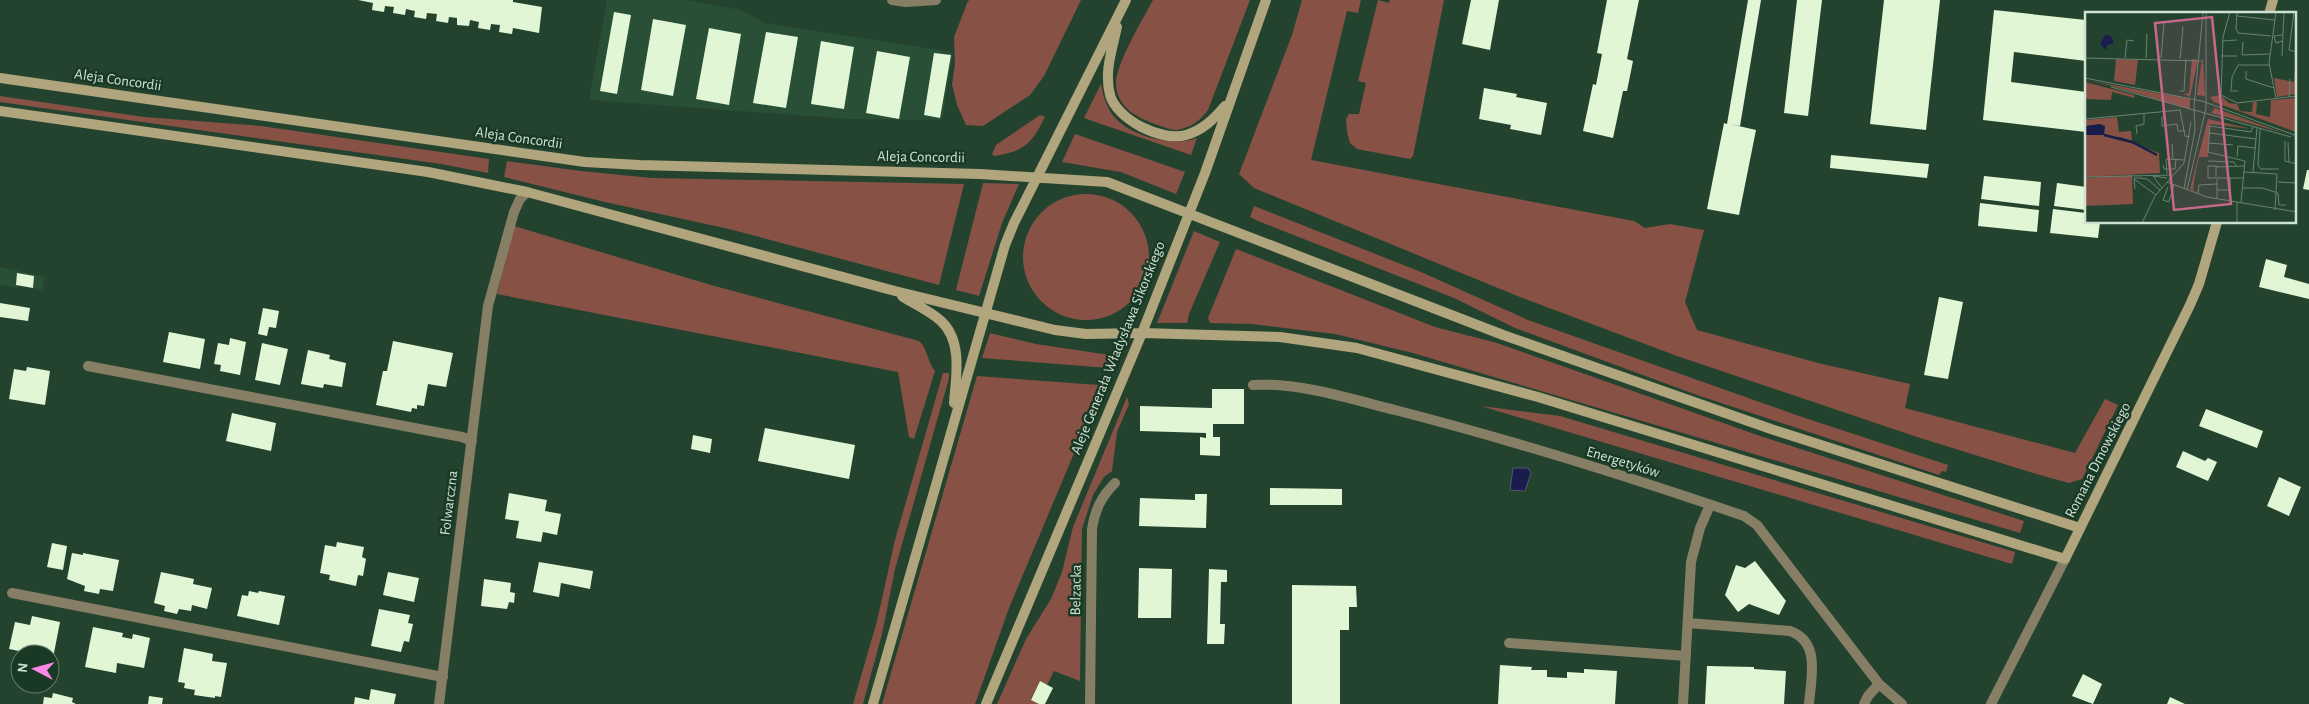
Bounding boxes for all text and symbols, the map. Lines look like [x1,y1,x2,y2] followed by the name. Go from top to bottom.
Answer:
[2085,12,2296,224] inset map
[73,66,163,94] street label: Aleja Concordii
[474,124,564,152] street label: Aleja Concordii
[877,149,965,165] street label: Aleja Concordii
[1068,239,1168,457] street label: Aleje Generała Władysława Sikorskiego
[2062,400,2134,520] street label: Romana Dmowskiego
[1585,444,1661,480] street label: Energetyków
[438,470,460,536] street label: Folwarczna
[1068,564,1084,616] street label: Belzacka
[10,644,60,694] north arrow
[16,662,31,673] text: N

